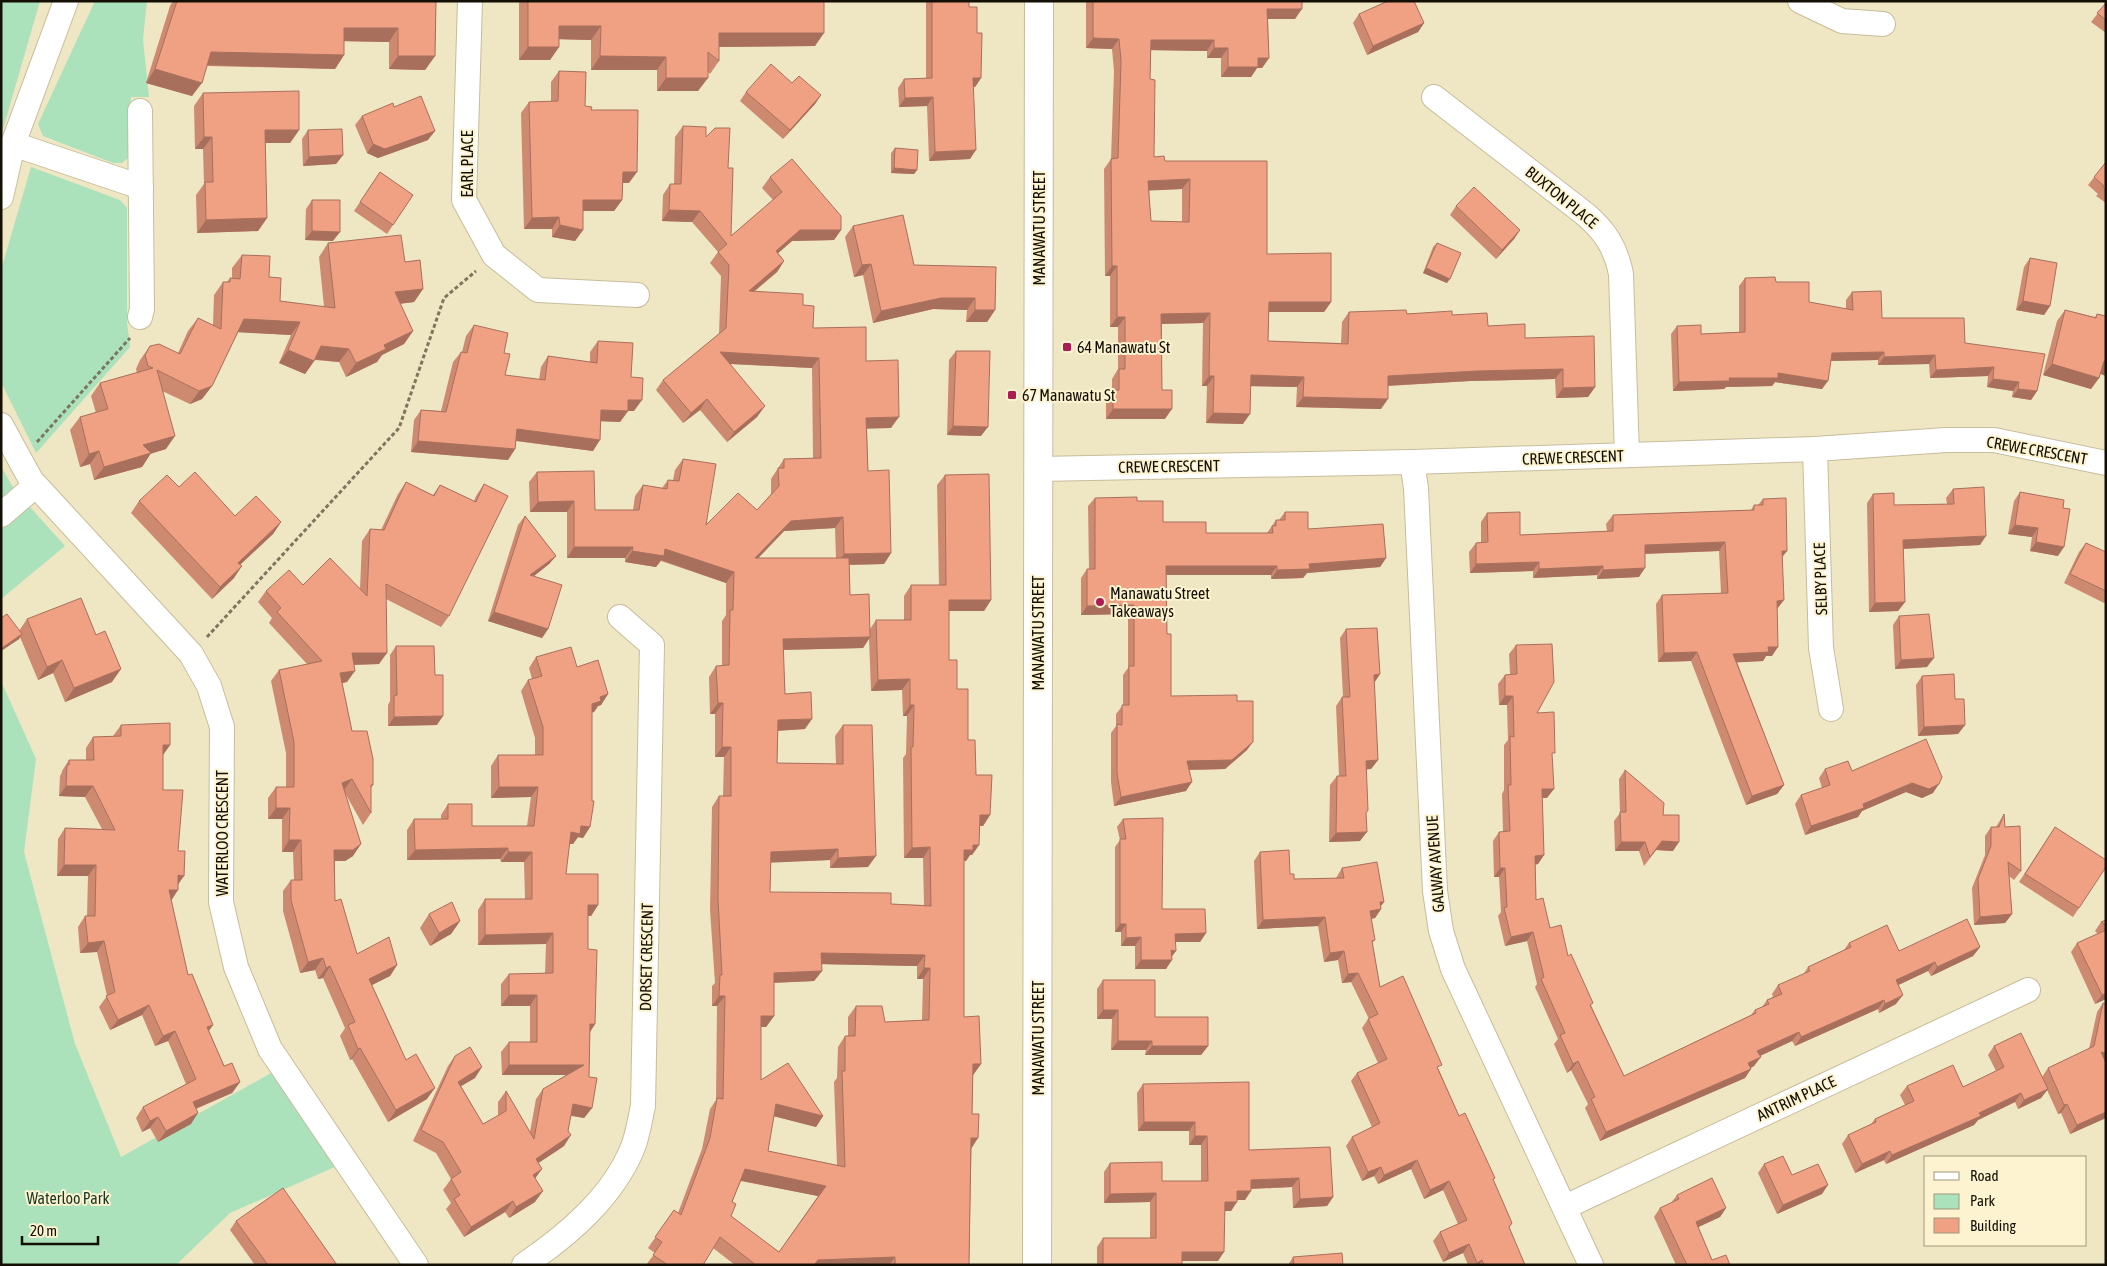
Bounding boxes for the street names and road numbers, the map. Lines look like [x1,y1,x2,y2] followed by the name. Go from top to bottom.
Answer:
[458,130,476,197] street label: EARL PLACE
[1522,162,1602,232] street label: BUXTON PLACE
[1030,170,1048,286] street label: MANAWATU STREET
[1985,432,2089,468] street label: CREWE CRESCENT
[1522,446,1624,468] street label: CREWE CRESCENT
[1118,456,1220,476] street label: CREWE CRESCENT
[1810,542,1830,616] street label: SELBY PLACE
[1029,575,1047,691] street label: MANAWATU STREET
[213,770,231,896] street label: WATERLOO CRESCENT
[1423,815,1447,913] street label: GALWAY AVENUE
[636,903,656,1011] street label: DORSET CRESCENT
[1029,980,1047,1096] street label: MANAWATU STREET
[1754,1072,1839,1124] street label: ANTRIM PLACE

